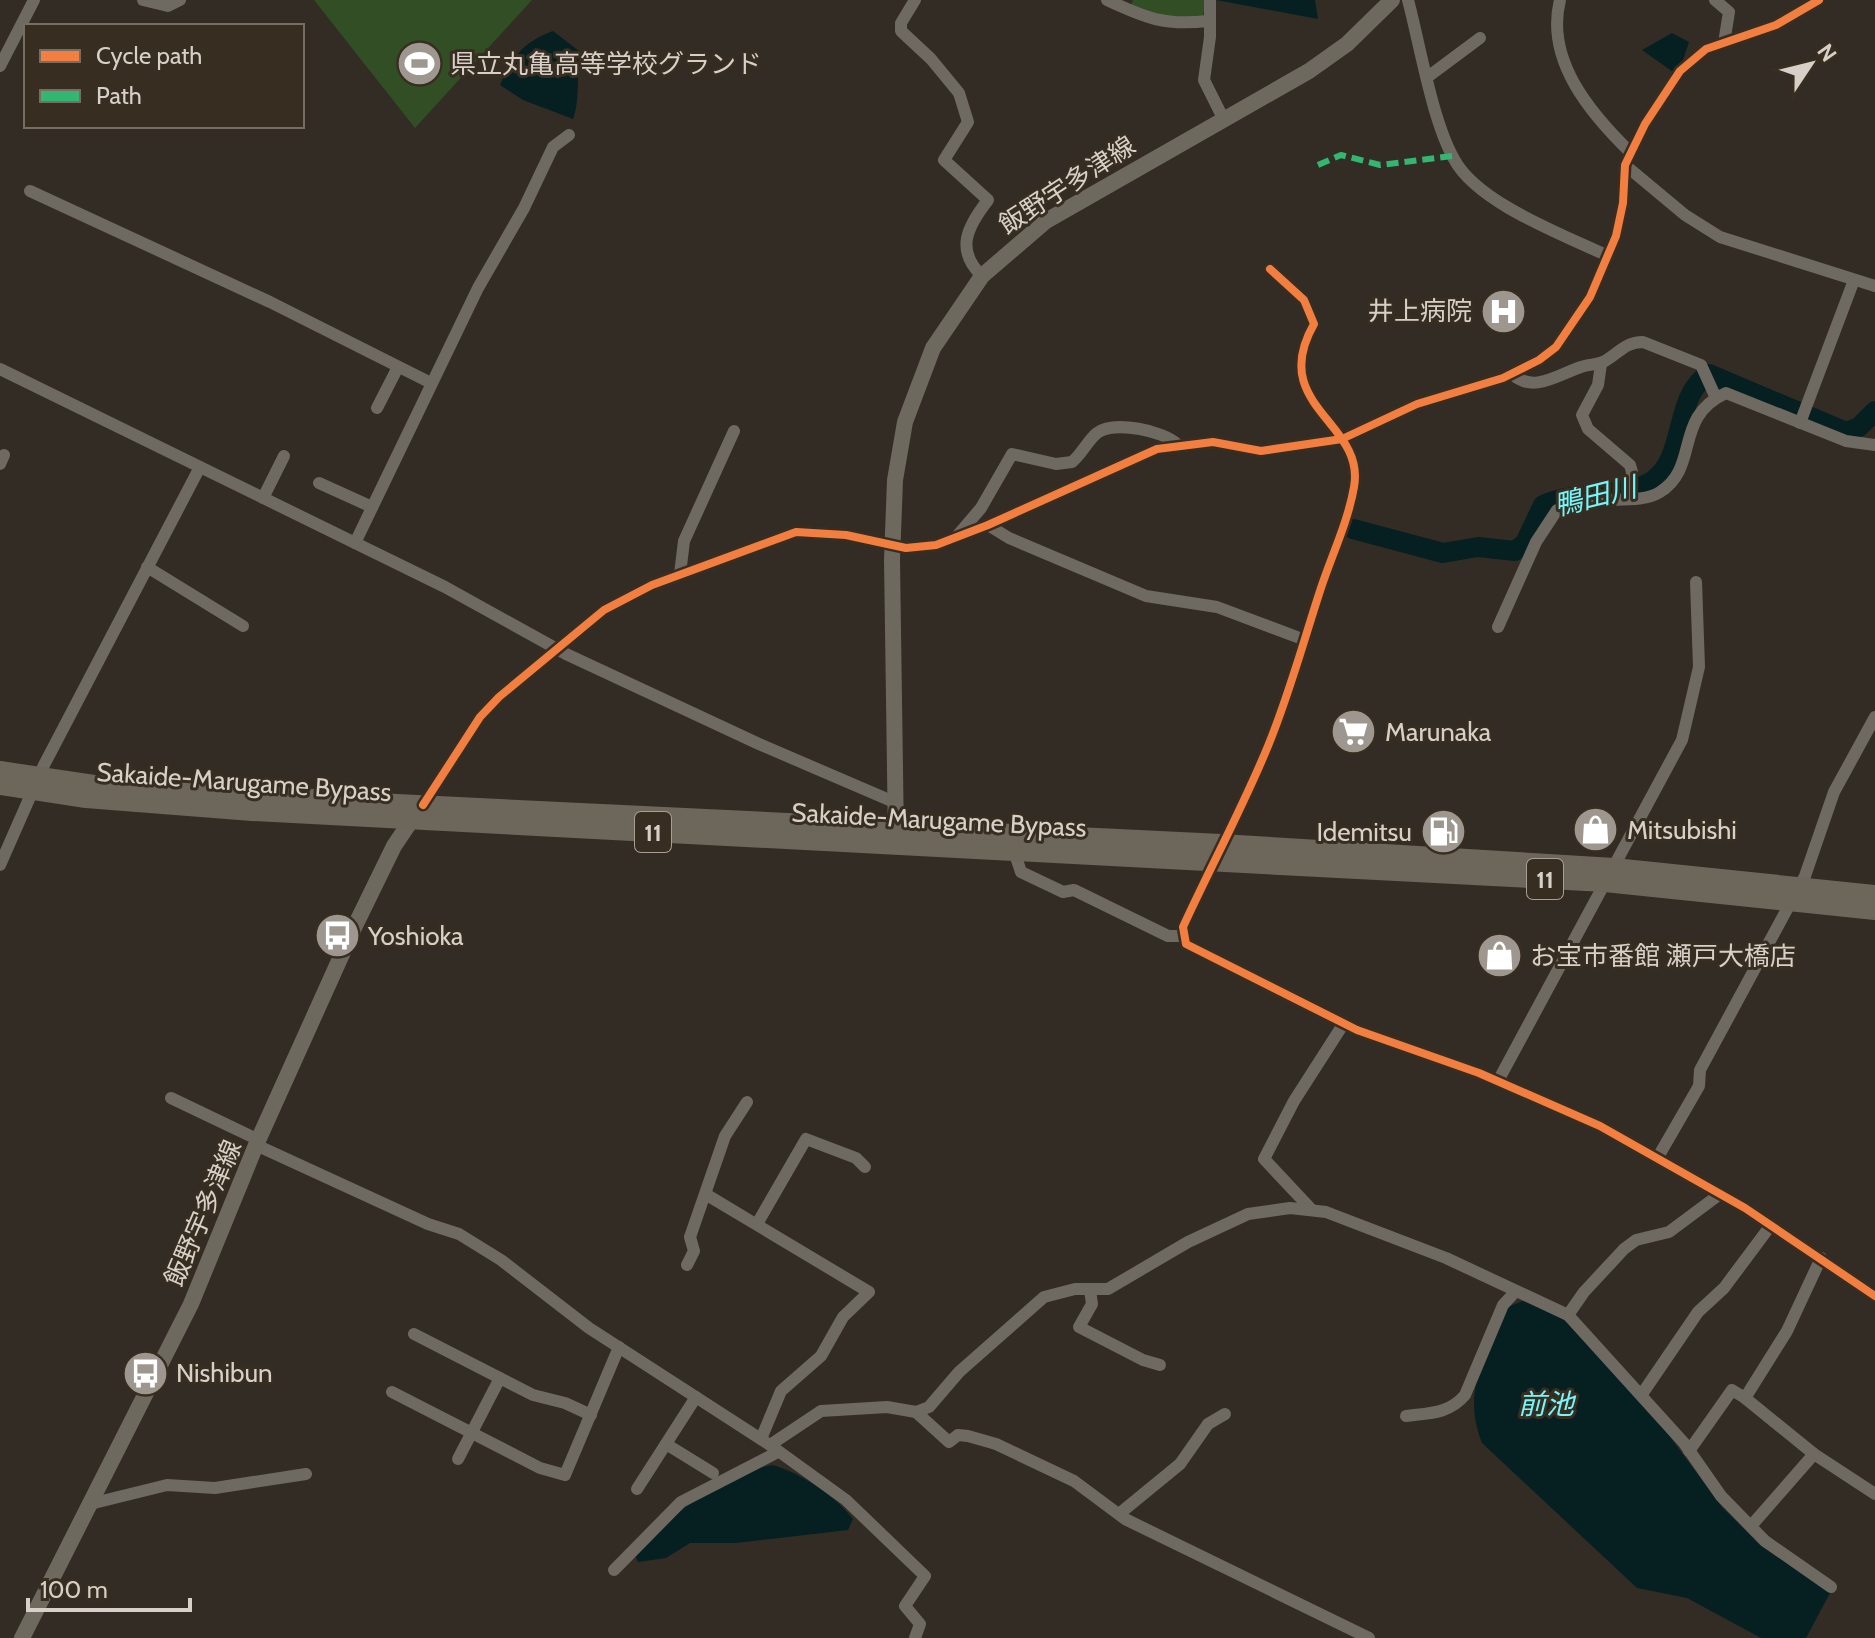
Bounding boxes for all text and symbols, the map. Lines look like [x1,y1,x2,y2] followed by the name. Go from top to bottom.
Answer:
[24,24,304,128] legend
[1771,24,1851,104] north arrow
[1811,39,1842,67] text: N
[395,40,443,88] sports icon: 県立丸亀高等学校グランド
[96,41,202,70] text: Cycle path
[450,48,762,80] place label: 県立丸亀高等学校グランド
[96,81,142,110] text: Path
[993,129,1141,241] street label: 飯野宇多津線
[1479,287,1527,335] hospital icon: 井上病院
[1368,295,1472,327] place label: 井上病院
[1550,469,1643,523] water label: 鴨田川
[1330,708,1378,756] supermarket icon: Marunaka
[1385,716,1492,748] place label: Marunaka
[96,756,393,808] street label: Sakaide-Marugame Bypass
[791,796,1087,844] street label: Sakaide-Marugame Bypass
[1572,806,1620,854] shop icon: Mitsubishi
[1419,808,1467,856] fuel station icon: Idemitsu
[635,812,671,852] road number: 11
[1627,814,1737,846] place label: Mitsubishi
[1317,816,1412,848] place label: Idemitsu
[1527,859,1563,899] road number: 11
[313,912,361,960] bus stop icon: Yoshioka
[367,920,464,952] place label: Yoshioka
[1475,932,1523,980] shop icon: お宝市番館 瀬戸大橋店
[1530,940,1796,972] place label: お宝市番館 瀬戸大橋店
[158,1135,248,1291] street label: 飯野宇多津線
[121,1349,169,1397] bus stop icon: Nishibun
[176,1357,273,1389] place label: Nishibun
[1518,1387,1577,1421] water label: 前池
[28,1562,190,1612] scale bar
[40,1575,108,1604] text: 100 m

